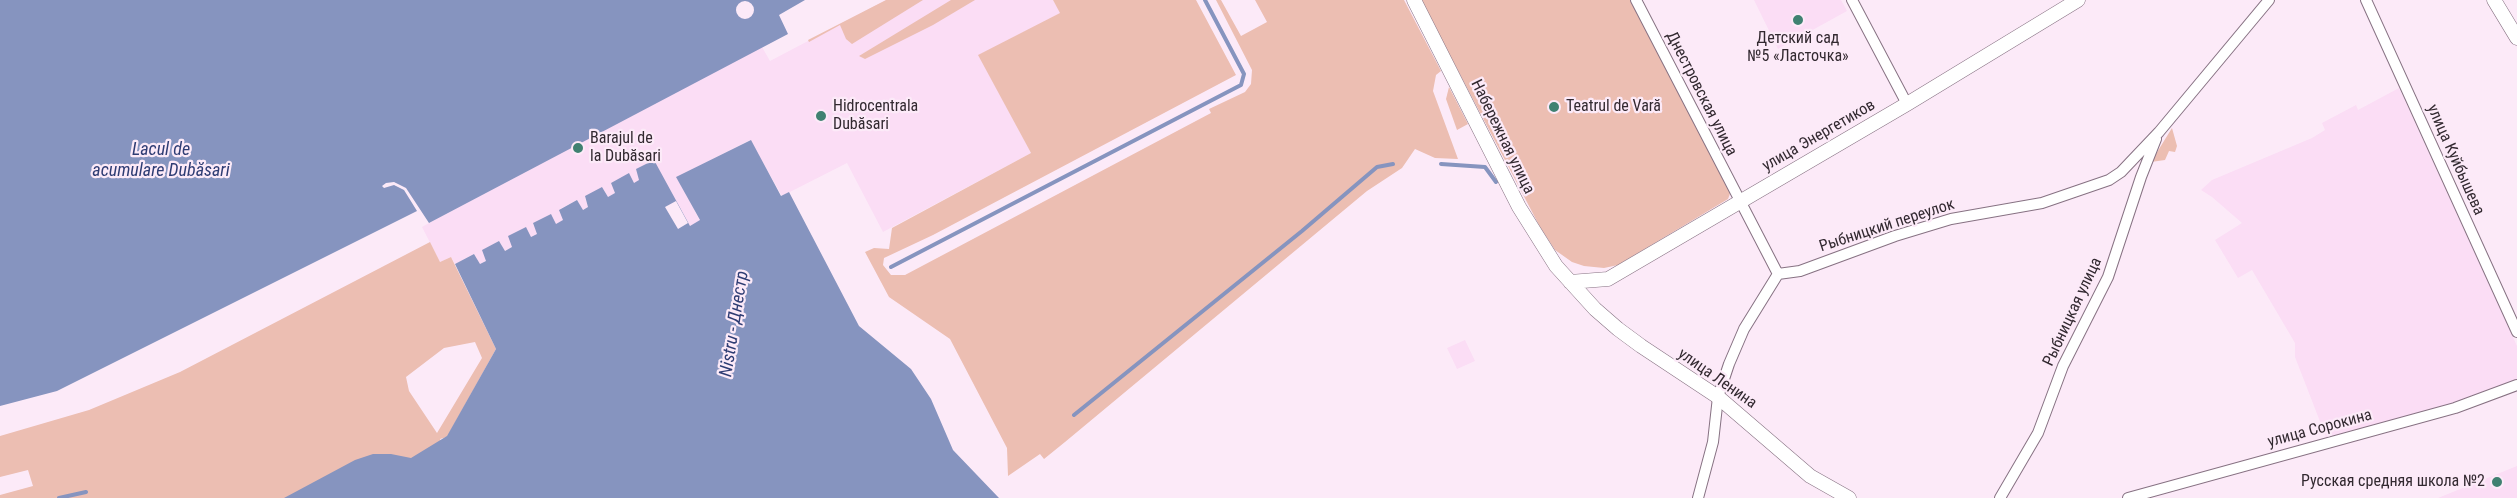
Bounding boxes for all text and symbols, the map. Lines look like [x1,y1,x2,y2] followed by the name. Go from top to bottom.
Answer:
[1791,13,1805,27] marker: Детский сад №5 «Ласточка»
[1661,29,1741,159] street label: Днестровская улица
[1747,29,1849,67] place label: Детский сад №5 «Ласточка»
[1466,77,1538,197] street label: Набережная улица
[1759,96,1879,176] street label: улица Энергетиков
[833,97,918,135] place label: Hidrocentrala Dubăsari
[1566,97,1661,117] place label: Teatrul de Vară
[1547,100,1561,114] marker: Teatrul de Vară
[2422,102,2488,218] street label: улица Куйбышева
[814,109,828,123] marker: Hidrocentrala Dubăsari
[590,129,661,167] place label: Barajul de la Dubăsari
[92,139,230,182] water label: Lacul de acumulare Dubăsari
[571,141,585,155] marker: Barajul de la Dubăsari
[1817,195,1957,257] street label: Рыбницкий переулок
[2039,255,2107,369] street label: Рыбницкая улица
[716,270,754,378] water label: Nistru - Днестр
[1674,345,1760,413] street label: улица Ленина
[2266,406,2374,452] street label: улица Сорокина
[2301,472,2485,492] place label: Русская средняя школа №2
[2490,475,2504,489] marker: Русская средняя школа №2

